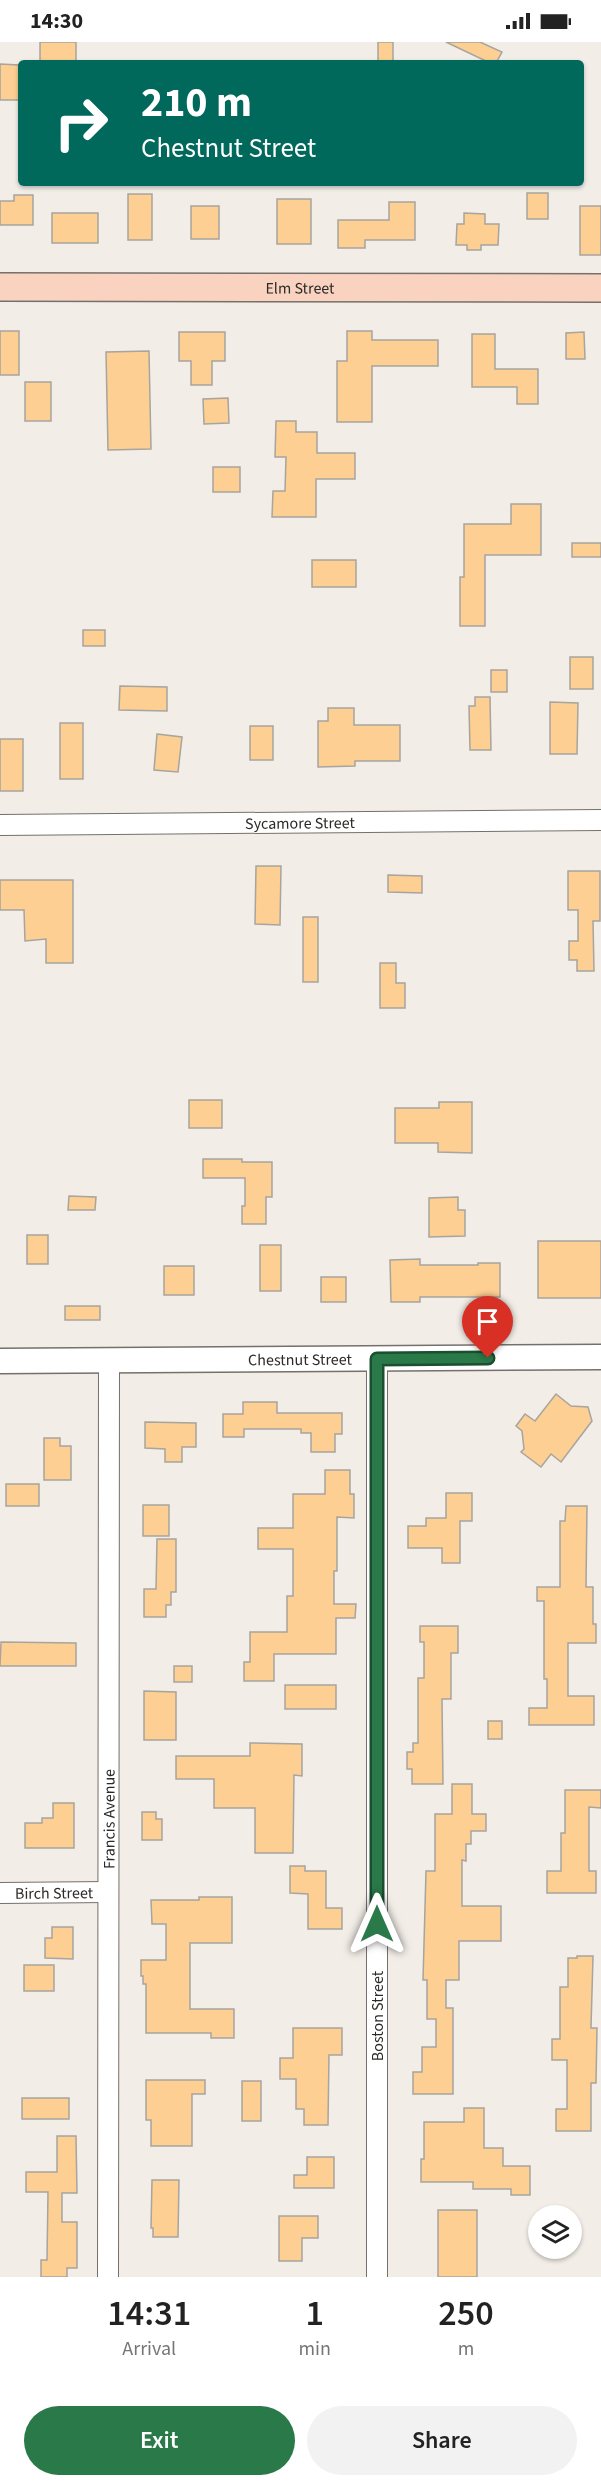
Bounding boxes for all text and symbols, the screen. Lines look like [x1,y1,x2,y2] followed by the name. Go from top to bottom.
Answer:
[30,5,83,37] text: 14:30
[141,73,252,133] text: 210 m
[42,84,120,162] icon: right
[141,129,316,168] text: Chestnut Street
[265,277,335,300] street label: Elm Street
[245,812,356,835] street label: Sycamore Street
[462,1296,513,1358] pin
[471,1305,504,1338] icon: arrive
[248,1349,353,1371] street label: Chestnut Street
[98,1769,121,1869] street label: Francis Avenue
[15,1882,94,1905] street label: Birch Street
[345,1892,409,1956] position arrow
[367,1970,389,2061] street label: Boston Street
[528,2205,582,2259] map controls
[528,2205,582,2259] button: layers
[107,2288,191,2339] text: 14:31
[305,2288,324,2339] text: 1
[438,2288,494,2339] text: 250
[122,2335,176,2363] text: Arrival
[298,2335,331,2363] text: min
[458,2335,474,2363] text: m
[24,2406,295,2475] button: Exit
[307,2406,577,2475] button: Share

